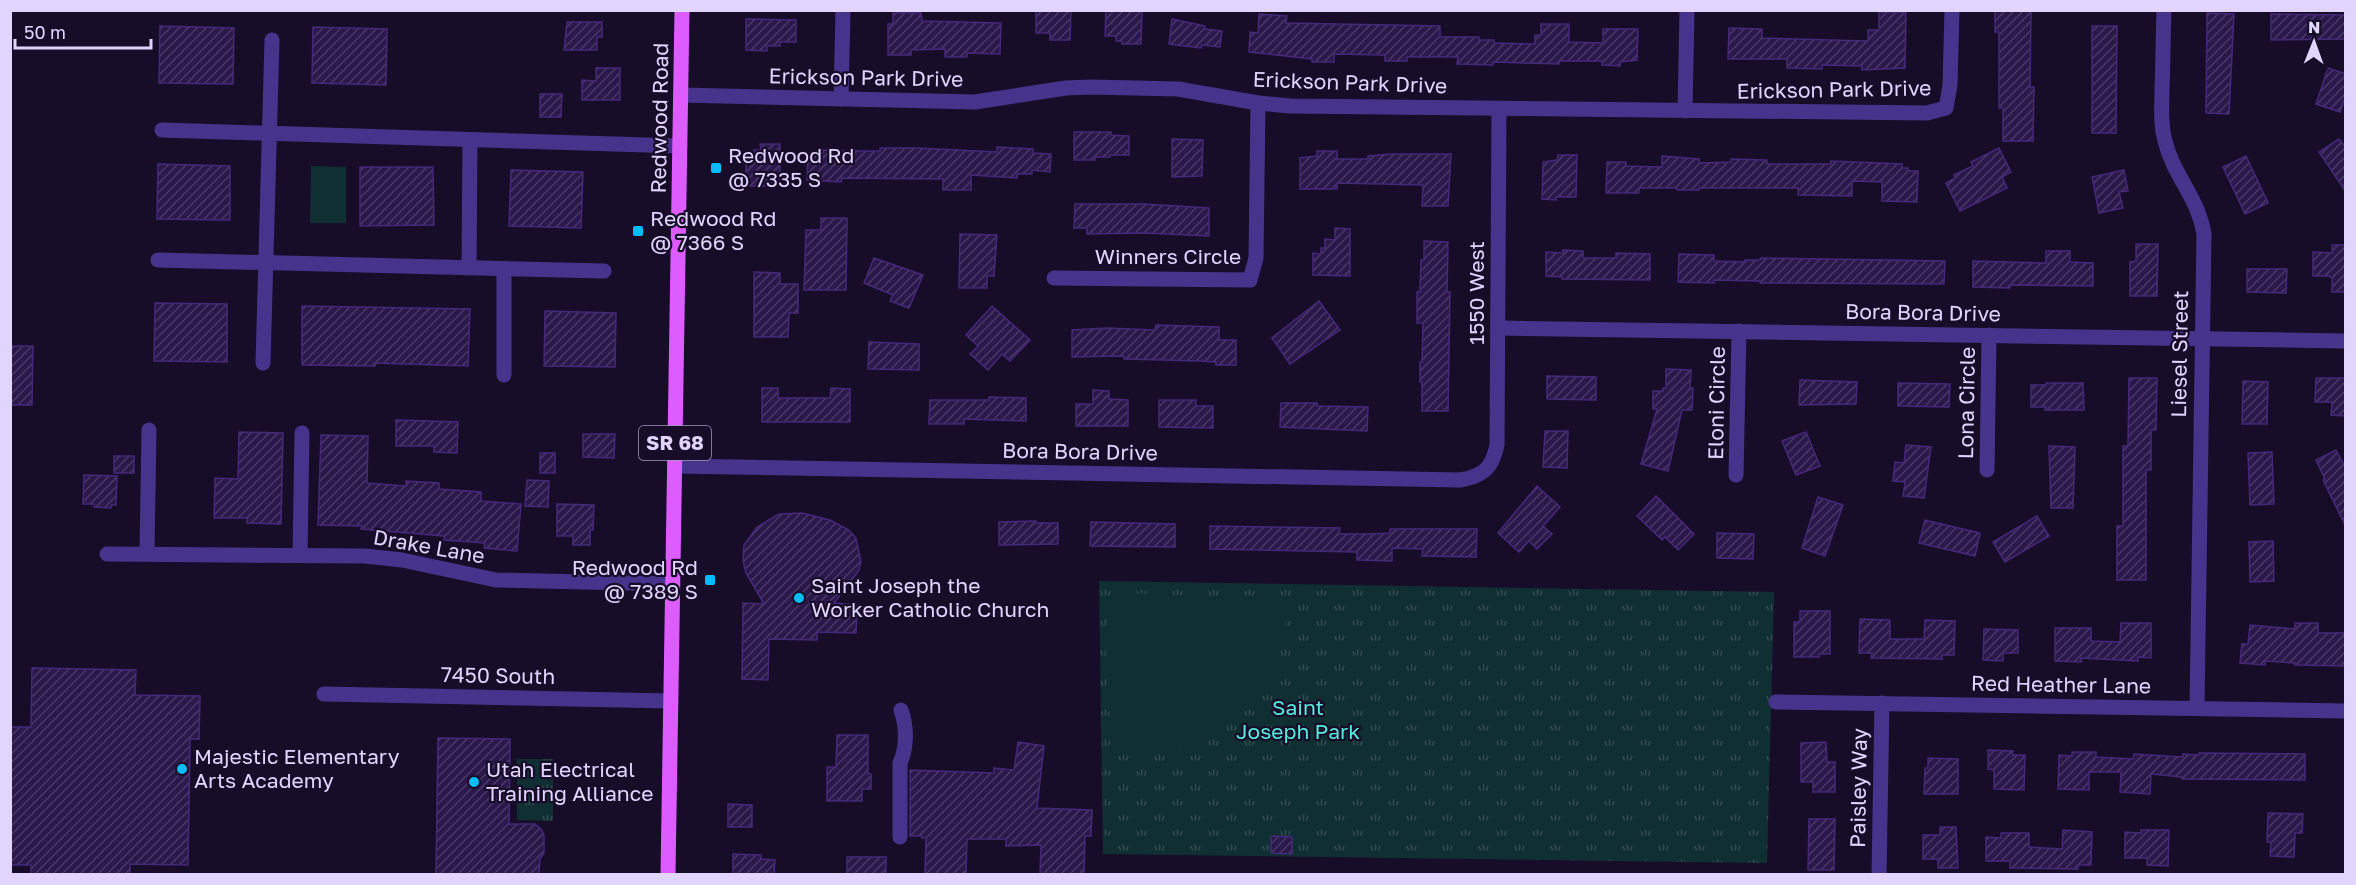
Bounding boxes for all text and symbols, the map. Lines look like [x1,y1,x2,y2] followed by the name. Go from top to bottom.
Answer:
[15,12,152,50] scale bar
[2284,12,2344,72] north arrow
[2308,17,2321,37] text: N
[24,21,66,43] text: 50 m
[645,42,673,194] street label: Redwood Road
[769,62,964,92] street label: Erickson Park Drive
[1252,66,1448,98] street label: Erickson Park Drive
[1736,74,1931,104] street label: Erickson Park Drive
[728,142,854,192] place label: Redwood Rd @ 7335 S
[709,161,723,175] marker: Redwood Rd @ 7335 S
[650,205,776,255] place label: Redwood Rd @ 7366 S
[631,224,645,238] marker: Redwood Rd @ 7366 S
[1463,241,1489,345] street label: 1550 West
[1095,243,1241,269] street label: Winners Circle
[2165,290,2193,418] street label: Liesel Street
[1845,298,2001,326] street label: Bora Bora Drive
[1702,346,1730,460] street label: Eloni Circle
[1952,347,1980,459] street label: Lona Circle
[639,426,711,460] road number: SR 68
[1002,437,1158,465] street label: Bora Bora Drive
[371,523,487,569] street label: Drake Lane
[572,554,698,604] place label: Redwood Rd @ 7389 S
[811,572,1049,622] place label: Saint Joseph the Worker Catholic Church
[703,573,717,587] marker: Redwood Rd @ 7389 S
[792,591,806,605] marker: Saint Joseph the Worker Catholic Church
[441,661,555,689] street label: 7450 South
[1971,669,2151,699] street label: Red Heather Lane
[1236,694,1360,744] park label: Saint Joseph Park
[1844,728,1872,848] street label: Paisley Way
[194,743,400,793] place label: Majestic Elementary Arts Academy
[486,756,653,806] place label: Utah Electrical Training Alliance
[175,762,189,776] marker: Majestic Elementary Arts Academy
[467,775,481,789] marker: Utah Electrical Training Alliance

